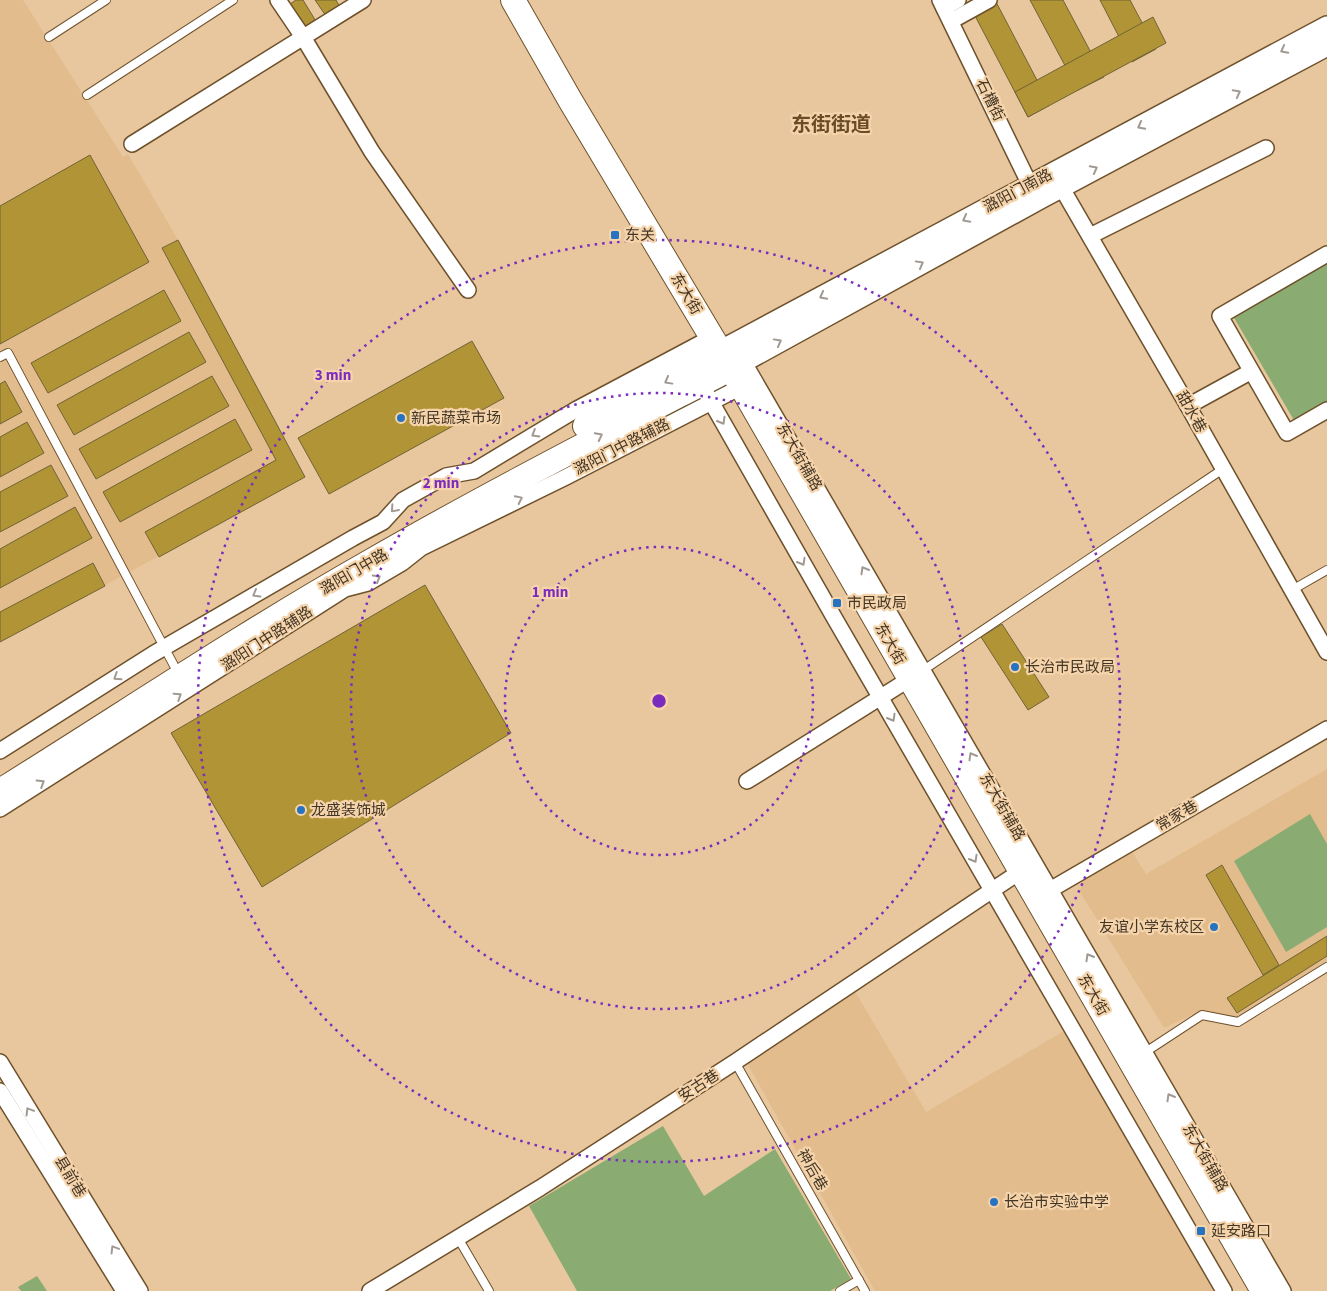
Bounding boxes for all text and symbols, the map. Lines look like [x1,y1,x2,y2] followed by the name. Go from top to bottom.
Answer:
[1280,44,1289,54] one-way arrow
[971,75,1009,125] street label: 石槽街
[1232,89,1241,99] one-way arrow
[791,111,871,139] district label: 东街街道
[1137,120,1146,130] one-way arrow
[980,164,1056,218] street label: 潞阳门南路
[1089,166,1098,176] one-way arrow
[963,213,972,223] one-way arrow
[625,225,655,246] place label: 东关
[609,229,621,241] marker: 东关
[915,260,924,270] one-way arrow
[665,269,707,319] street label: 东大街
[819,290,828,300] one-way arrow
[773,338,782,348] one-way arrow
[315,365,351,386] text: 3 min
[664,374,673,384] one-way arrow
[1171,387,1211,437] street label: 甜水巷
[411,408,501,429] place label: 新民蔬菜市场
[395,412,407,424] marker: 新民蔬菜市场
[570,414,674,480] street label: 潞阳门中路辅路
[716,416,726,425] one-way arrow
[771,419,827,495] street label: 东大街辅路
[532,428,541,437] one-way arrow
[594,432,603,442] one-way arrow
[423,473,459,494] text: 2 min
[514,495,523,506] one-way arrow
[391,504,400,513] one-way arrow
[316,544,392,600] street label: 潞阳门中路
[796,557,806,566] one-way arrow
[861,566,871,575] one-way arrow
[372,574,381,584] one-way arrow
[532,582,568,603] text: 1 min
[253,587,262,597] one-way arrow
[847,593,907,614] place label: 市民政局
[831,597,843,609] marker: 市民政局
[217,602,317,676] street label: 潞阳门中路辅路
[870,619,910,669] street label: 东大街
[1025,657,1115,678] place label: 长治市民政局
[1009,661,1021,673] marker: 长治市民政局
[113,670,122,680] one-way arrow
[650,692,668,710] centre of rings
[173,693,182,702] one-way arrow
[886,713,896,722] one-way arrow
[968,752,978,761] one-way arrow
[974,769,1030,845] street label: 东大街辅路
[36,780,45,789] one-way arrow
[1152,796,1202,836] street label: 常家巷
[311,800,386,821] place label: 龙盛装饰城
[295,804,307,816] marker: 龙盛装饰城
[967,853,977,862] one-way arrow
[1099,917,1204,938] place label: 友谊小学东校区
[1208,921,1220,933] marker: 友谊小学东校区
[1085,953,1095,962] one-way arrow
[1073,970,1113,1020] street label: 东大街
[674,1065,724,1107] street label: 安古巷
[1167,1094,1177,1103] one-way arrow
[26,1107,36,1116] one-way arrow
[1177,1120,1233,1196] street label: 东大街辅路
[792,1145,832,1195] street label: 神后巷
[49,1152,91,1202] street label: 县前巷
[1004,1192,1109,1213] place label: 长治市实验中学
[988,1196,1000,1208] marker: 长治市实验中学
[1211,1221,1271,1242] place label: 延安路口
[1195,1225,1207,1237] marker: 延安路口
[111,1246,121,1255] one-way arrow

